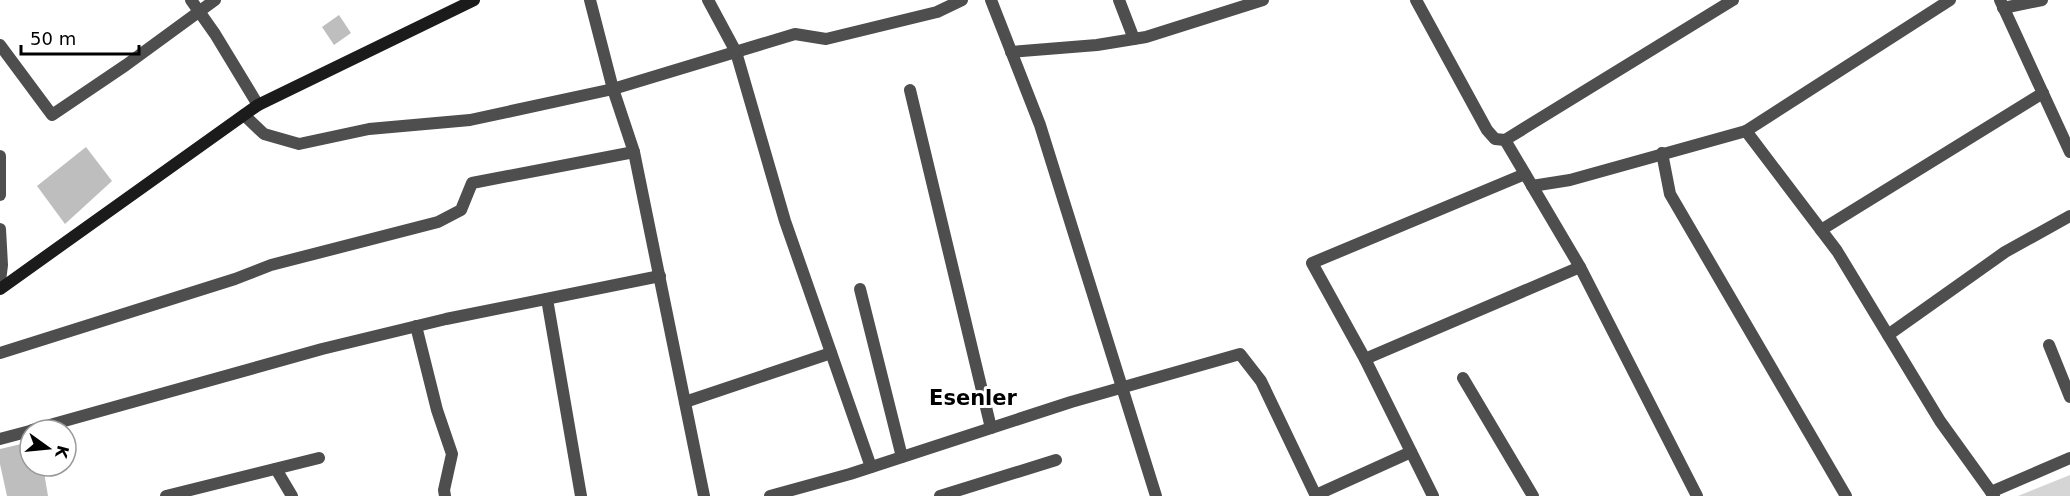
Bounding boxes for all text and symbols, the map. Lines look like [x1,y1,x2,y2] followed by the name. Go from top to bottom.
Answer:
[21,18,140,56] scale bar
[30,28,76,49] text: 50 m
[929,386,1018,410] district label: Esenler
[18,418,78,478] north arrow
[51,443,73,461] text: K

